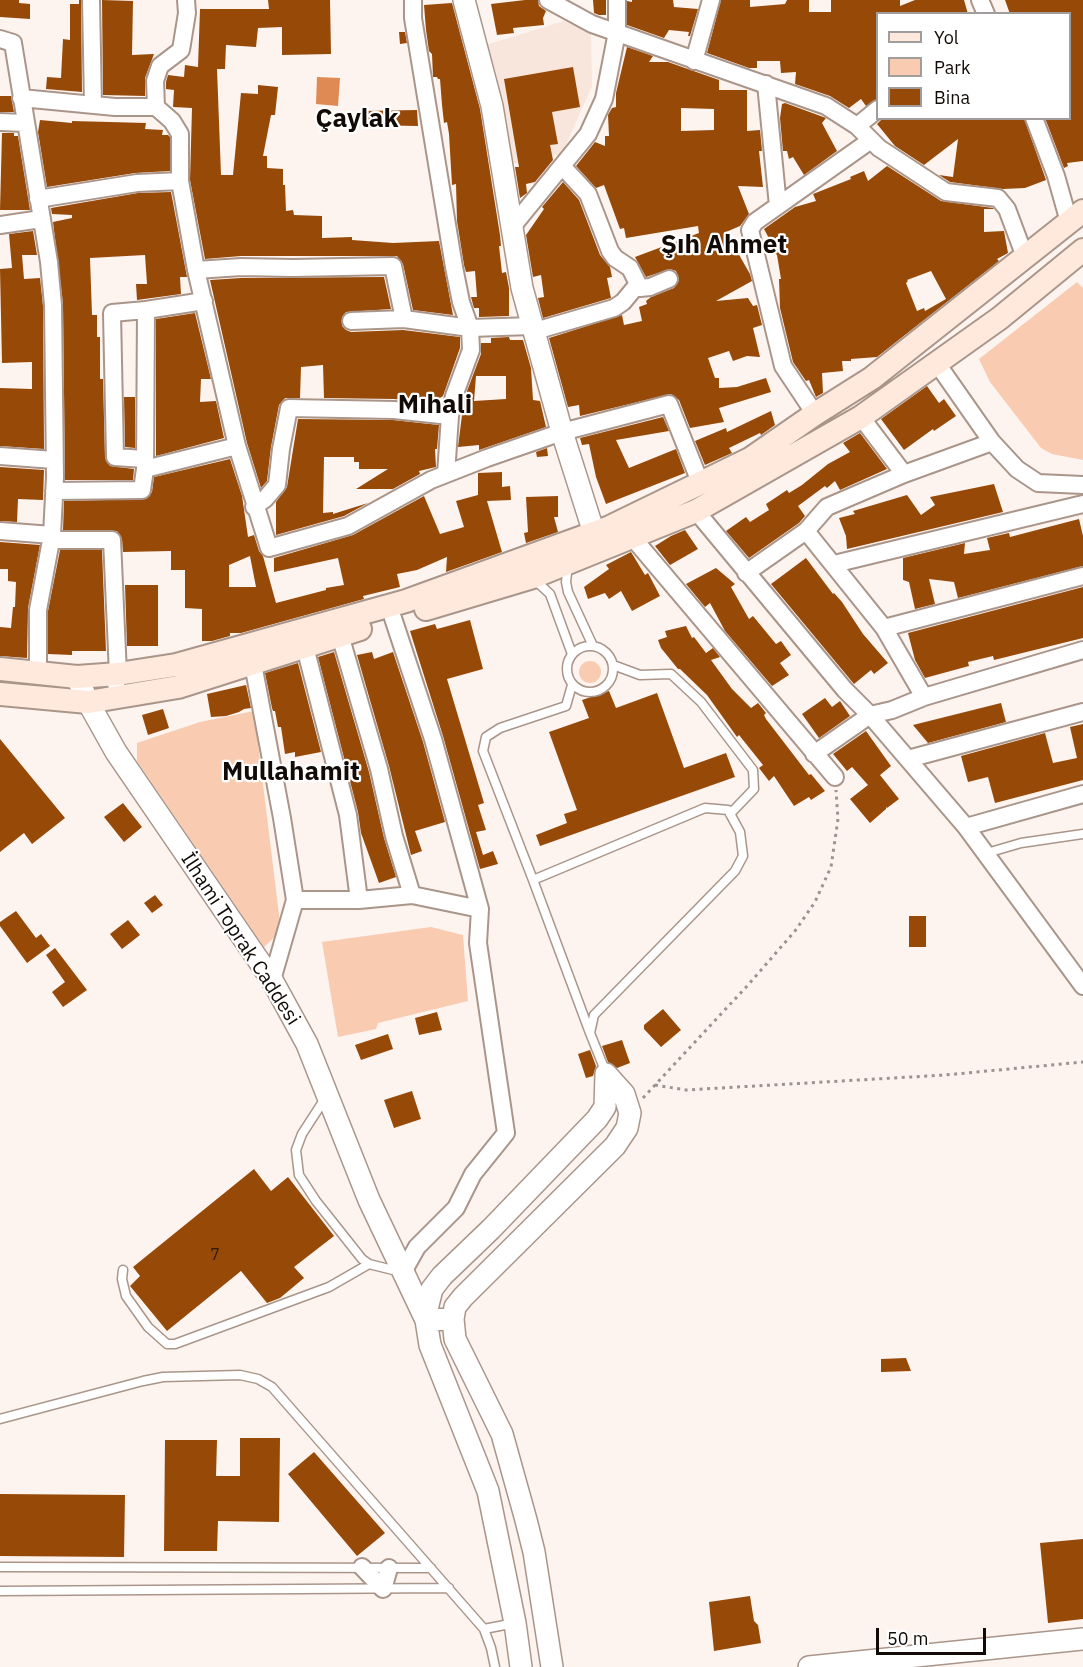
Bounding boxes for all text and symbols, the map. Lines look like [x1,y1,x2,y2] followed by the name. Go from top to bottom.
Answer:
[876,12,1071,120] legend
[934,26,959,49] text: Yol
[934,56,970,79] text: Park
[934,86,970,109] text: Bina
[315,103,399,135] district label: Çaylak
[661,229,787,261] district label: Şıh Ahmet
[398,389,472,421] district label: Mıhali
[222,756,360,788] district label: Mullahamit
[175,848,305,1030] street label: İlhami Toprak Caddesi
[210,1245,220,1265] house number: 7
[879,1616,988,1654] scale bar
[887,1627,929,1650] text: 50 m

